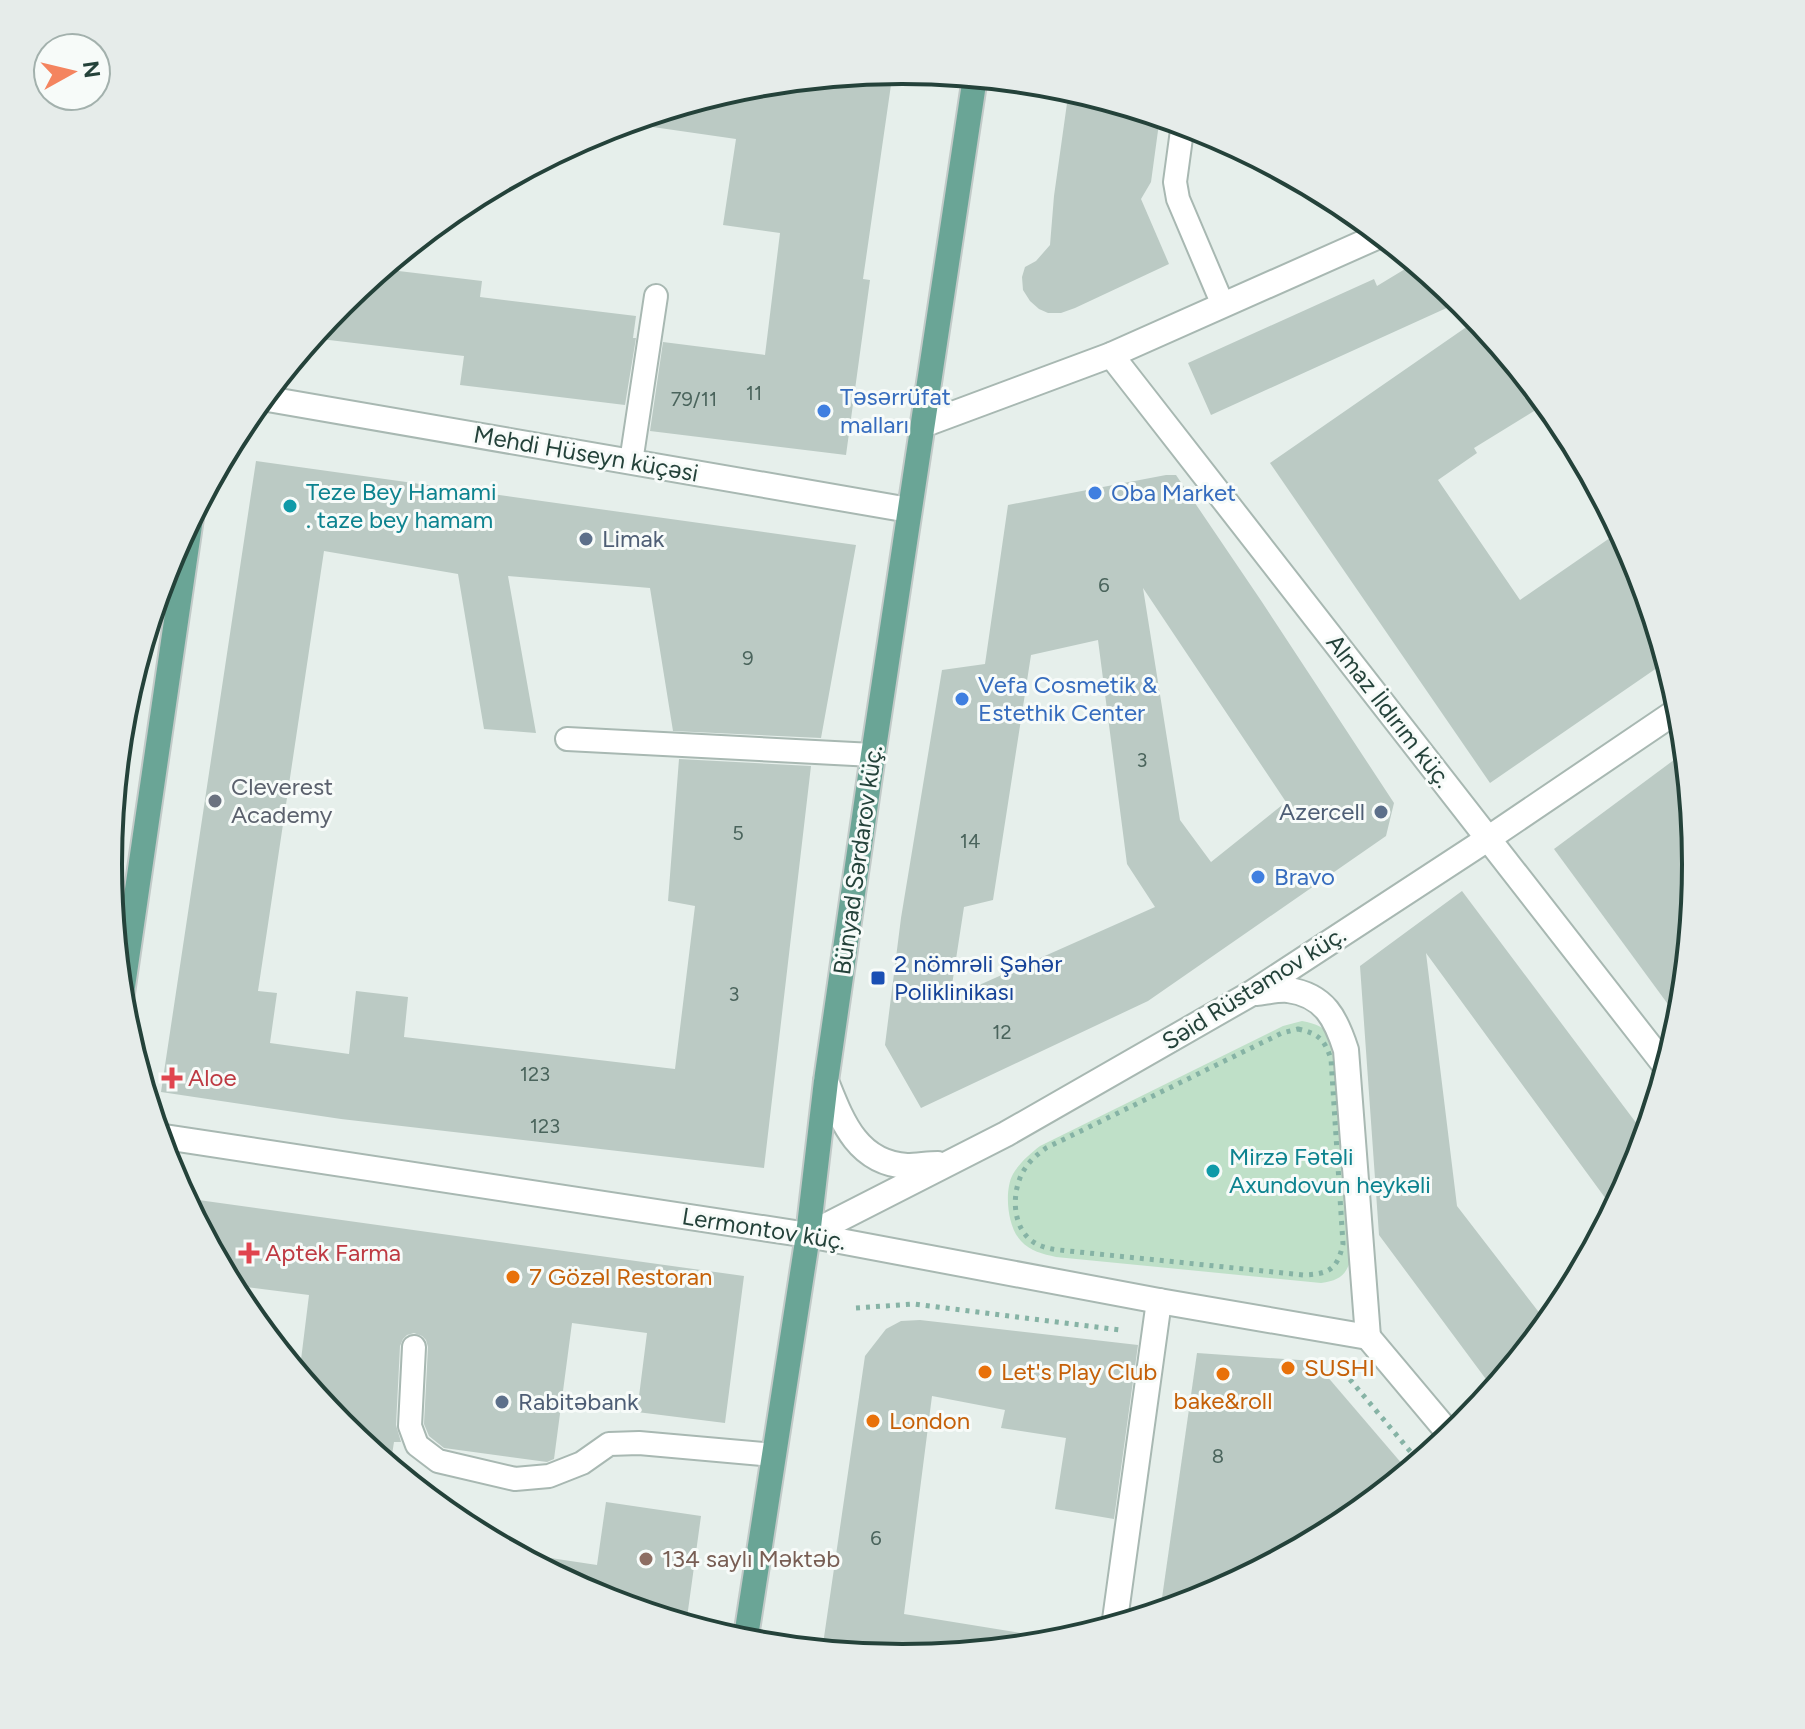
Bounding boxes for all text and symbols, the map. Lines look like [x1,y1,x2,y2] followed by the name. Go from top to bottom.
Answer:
[32,32,112,112] north arrow
[77,59,106,80] text: N
[746,381,762,405] house number: 11
[840,382,951,439] place label: Təsərrüfat malları
[671,387,717,411] house number: 79/11
[815,402,833,420] marker: Təsərrüfat malları
[471,419,701,488] street label: Mehdi Hüseyn küçəsi
[306,477,497,534] place label: Teze Bey Hamami . taze bey hamam
[1111,478,1236,507] place label: Oba Market
[1086,484,1104,502] marker: Oba Market
[281,497,299,515] marker: Teze Bey Hamami . taze bey hamam
[602,524,665,553] place label: Limak
[577,530,595,548] marker: Limak
[1098,573,1110,597] house number: 6
[1321,628,1458,793] street label: Almaz İldırım küç.
[742,646,754,670] house number: 9
[978,670,1158,727] place label: Vefa Cosmetik & Estethik Center
[953,690,971,708] marker: Vefa Cosmetik & Estethik Center
[827,743,888,977] street label: Bünyad Sərdarov küç.
[1137,748,1147,772] house number: 3
[231,772,333,829] place label: Cleverest Academy
[206,792,224,810] marker: Cleverest Academy
[1279,797,1365,826] place label: Azercell
[1372,803,1390,821] marker: Azercell
[732,821,744,845] house number: 5
[960,829,980,853] house number: 14
[1274,862,1335,891] place label: Bravo
[1249,868,1267,886] marker: Bravo
[1157,919,1351,1056] street label: Səid Rüstəmov küç.
[894,949,1062,1006] place label: 2 nömrəli Şəhər Poliklinikası
[869,969,887,987] marker: 2 nömrəli Şəhər Poliklinikası
[729,982,739,1006] house number: 3
[992,1020,1012,1044] house number: 12
[520,1062,550,1086] house number: 123
[188,1063,237,1092] place label: Aloe
[163,1069,181,1087] marker: Aloe
[530,1114,560,1138] house number: 123
[1229,1142,1431,1199] place label: Mirzə Fətəli Axundovun heykəli
[1204,1162,1222,1180] marker: Mirzə Fətəli Axundovun heykəli
[680,1201,848,1256] street label: Lermontov küç.
[265,1238,401,1267] place label: Aptek Farma
[240,1244,258,1262] marker: Aptek Farma
[529,1262,712,1291] place label: 7 Gözəl Restoran
[504,1268,522,1286] marker: 7 Gözəl Restoran
[1304,1353,1375,1382] place label: SUSHI
[1001,1357,1157,1386] place label: Let's Play Club
[1279,1359,1297,1377] marker: SUSHI
[976,1363,994,1381] marker: Let's Play Club
[1214,1365,1232,1383] marker: bake&roll
[1174,1386,1272,1415] place label: bake&roll
[518,1387,639,1416] place label: Rabitəbank
[493,1393,511,1411] marker: Rabitəbank
[889,1406,970,1435] place label: London
[864,1412,882,1430] marker: London
[1212,1444,1224,1468] house number: 8
[870,1526,882,1550] house number: 6
[662,1544,840,1573] place label: 134 saylı Məktəb
[637,1550,655,1568] marker: 134 saylı Məktəb

